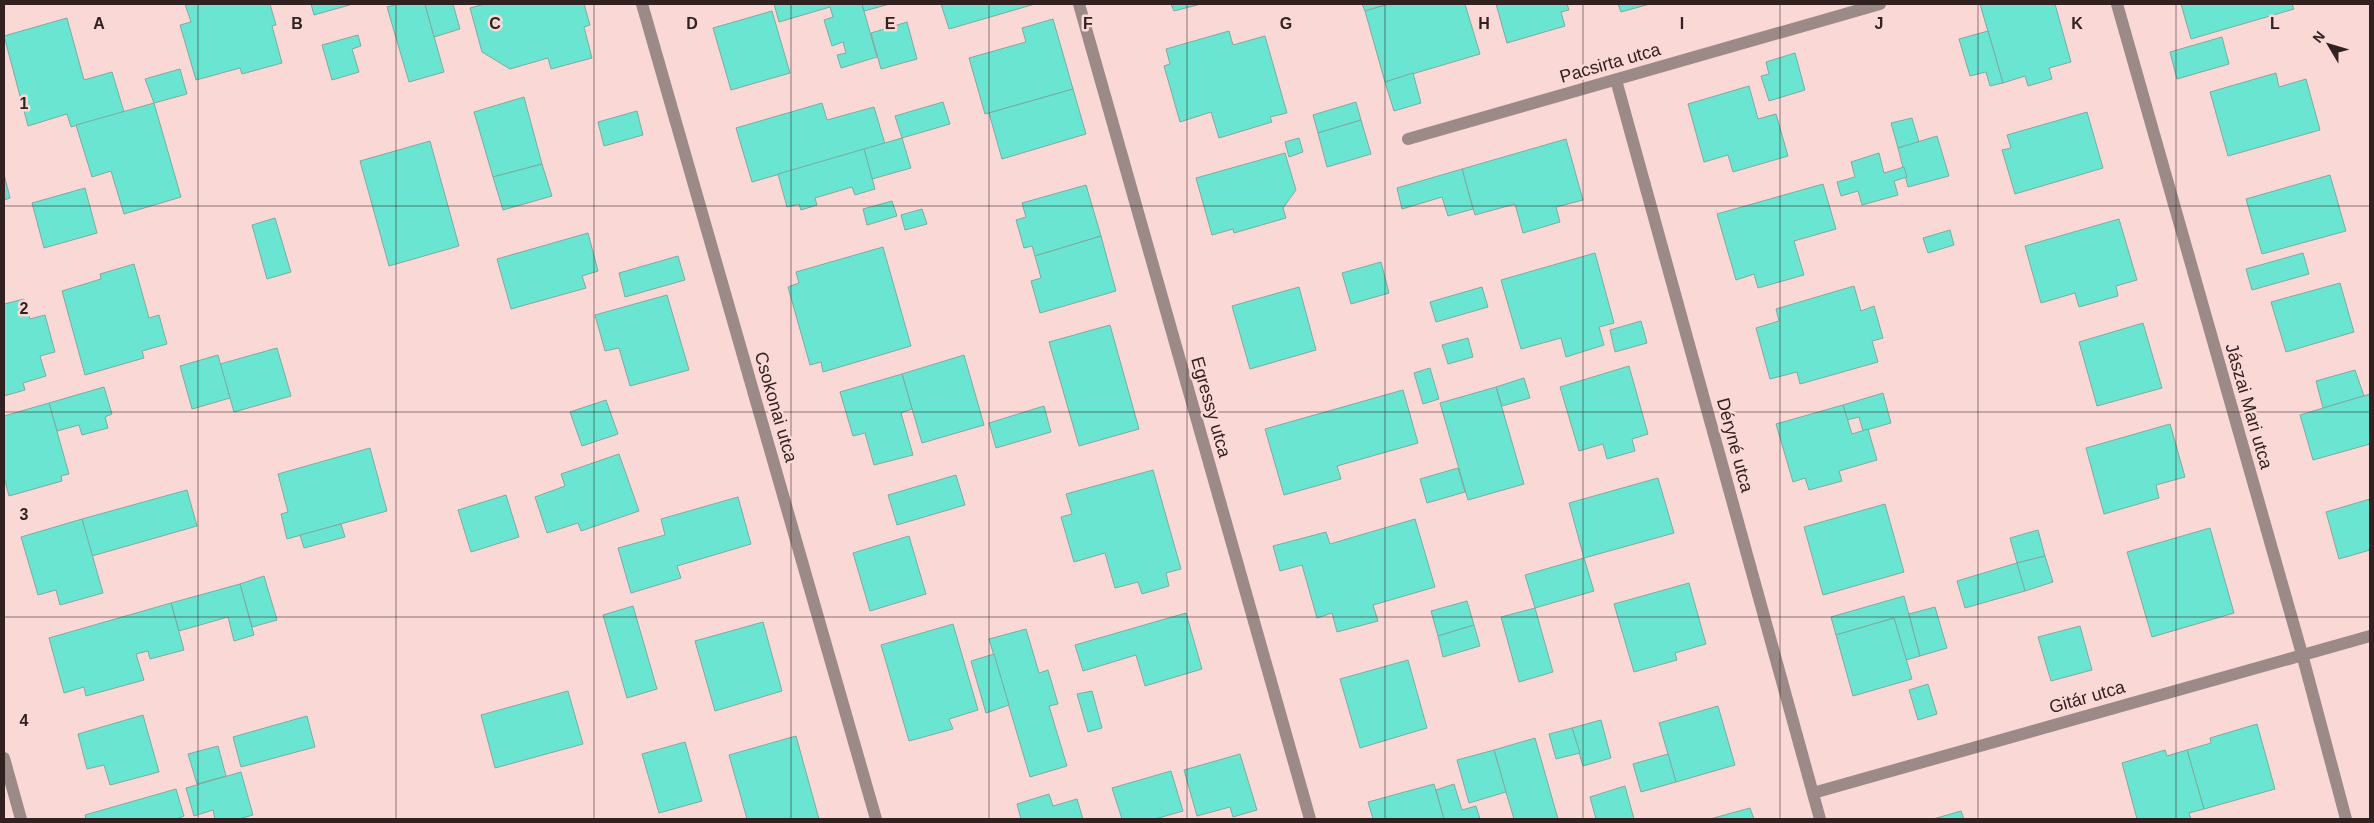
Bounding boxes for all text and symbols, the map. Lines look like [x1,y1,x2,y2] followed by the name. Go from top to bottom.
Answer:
[93,15,105,32] text: A
[291,15,303,32] text: B
[489,15,501,32] text: C
[686,15,698,32] text: D
[885,15,896,32] text: E
[1083,15,1093,32] text: F
[1280,15,1292,32] text: G
[1478,15,1490,32] text: H
[1680,15,1684,32] text: I
[1875,15,1883,32] text: J
[2071,15,2083,32] text: K
[2270,15,2280,32] text: L
[2304,20,2354,70] north arrow
[2309,28,2328,46] text: N
[1557,39,1664,87] street label: Pacsirta utca
[20,95,29,112] text: 1
[20,300,29,317] text: 2
[2221,341,2277,472] street label: Jászai Mari utca
[751,349,802,466] street label: Csokonai utca
[1187,354,1235,461] street label: Egressy utca
[1713,396,1757,495] street label: Déryné utca
[20,506,29,523] text: 3
[2047,676,2128,717] street label: Gitár utca
[20,712,29,729] text: 4

